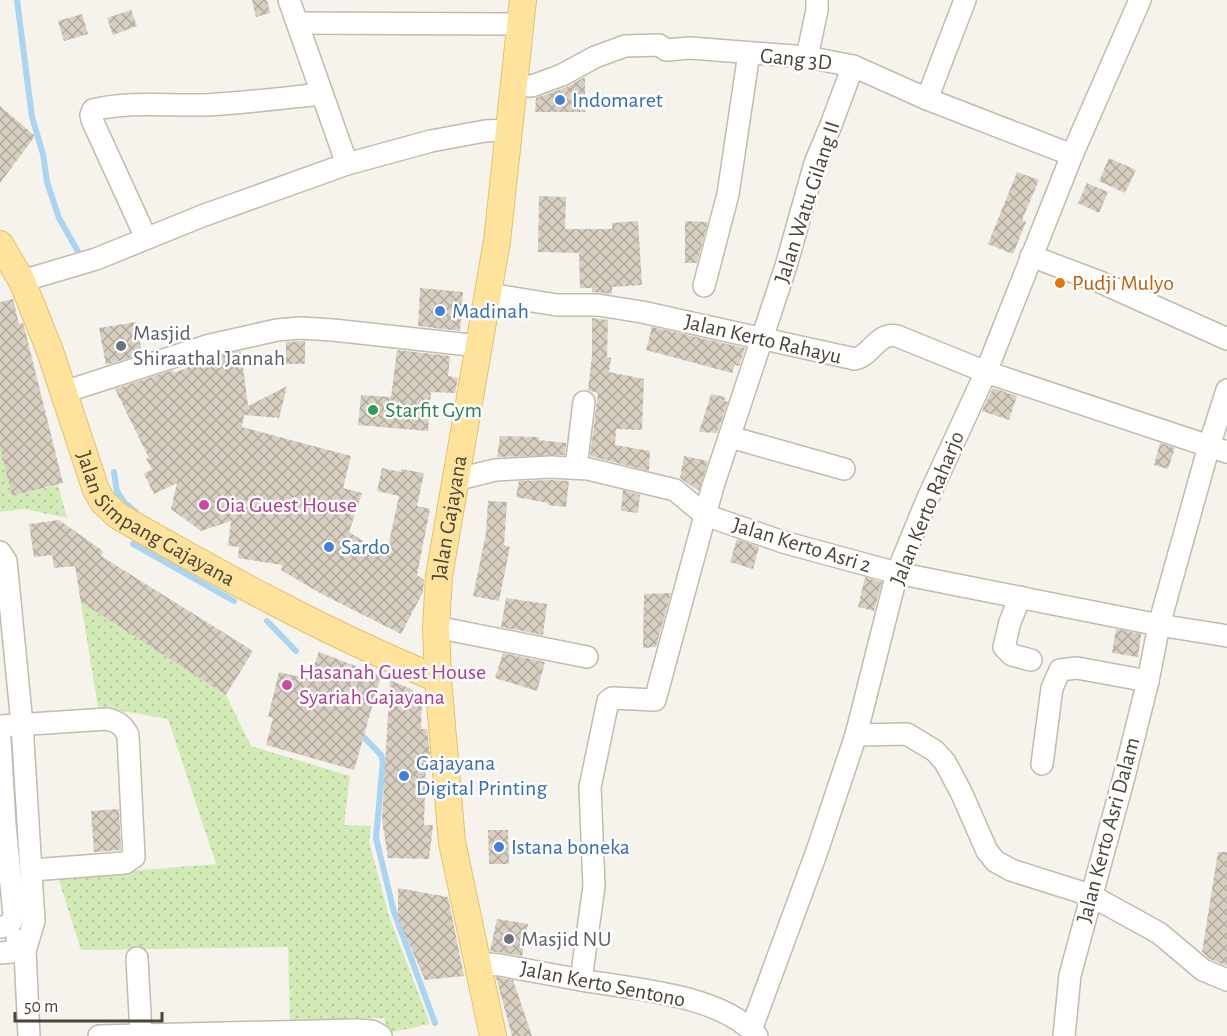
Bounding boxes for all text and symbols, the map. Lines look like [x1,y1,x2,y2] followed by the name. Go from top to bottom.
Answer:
[759,44,833,74] street label: Gang 3D
[572,89,663,111] place label: Indomaret
[553,93,567,107] marker: Indomaret
[770,118,844,286] street label: Jalan Watu Gilang II
[1072,272,1174,294] place label: Pudji Mulyo
[1053,276,1067,290] marker: Pudji Mulyo
[452,300,529,322] place label: Madinah
[433,304,447,318] marker: Madinah
[682,310,844,368] street label: Jalan Kerto Rahayu
[133,322,285,369] place label: Masjid Shiraathal Jannah
[114,339,128,353] marker: Masjid Shiraathal Jannah
[385,399,482,421] place label: Starfit Gym
[366,403,380,417] marker: Starfit Gym
[886,428,968,588] street label: Jalan Kerto Raharjo
[73,448,239,590] street label: Jalan Simpang Gajayana
[428,454,471,581] street label: Jalan Gajayana
[216,494,357,516] place label: Oia Guest House
[197,498,211,512] marker: Oia Guest House
[730,513,874,577] street label: Jalan Kerto Asri 2
[341,536,390,558] place label: Sardo
[322,540,336,554] marker: Sardo
[299,661,486,708] place label: Hasanah Guest House Syariah Gajayana
[280,678,294,692] marker: Hasanah Guest House Syariah Gajayana
[1073,735,1143,925] street label: Jalan Kerto Asri Dalam
[416,752,547,799] place label: Gajayana Digital Printing
[397,769,411,783] marker: Gajayana Digital Printing
[511,836,630,858] place label: Istana boneka
[492,840,506,854] marker: Istana boneka
[521,928,611,950] place label: Masjid NU
[502,932,516,946] marker: Masjid NU
[519,957,687,1011] street label: Jalan Kerto Sentono
[15,985,162,1023] scale bar
[24,998,58,1016] text: 50 m

